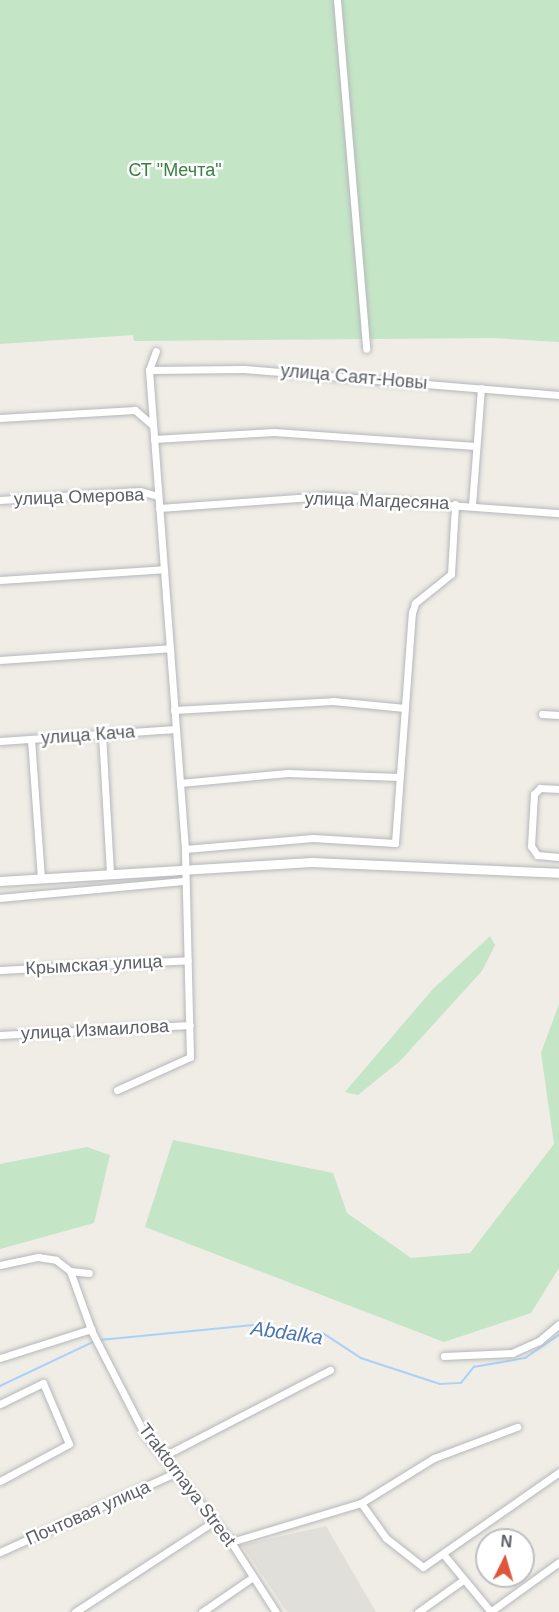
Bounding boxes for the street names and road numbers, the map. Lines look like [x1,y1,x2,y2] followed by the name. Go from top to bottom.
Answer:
[280,360,428,394] street label: улица Саят-Новы
[14,484,144,510] street label: улица Омерова
[304,488,450,514] street label: улица Магдесяна
[40,721,136,749] street label: улица Кача
[25,951,163,979] street label: Крымская улица
[20,1015,170,1045] street label: улица Измаилова
[134,1419,240,1551] street label: Traktornaya Street
[23,1476,153,1550] street label: Почтовая улица

